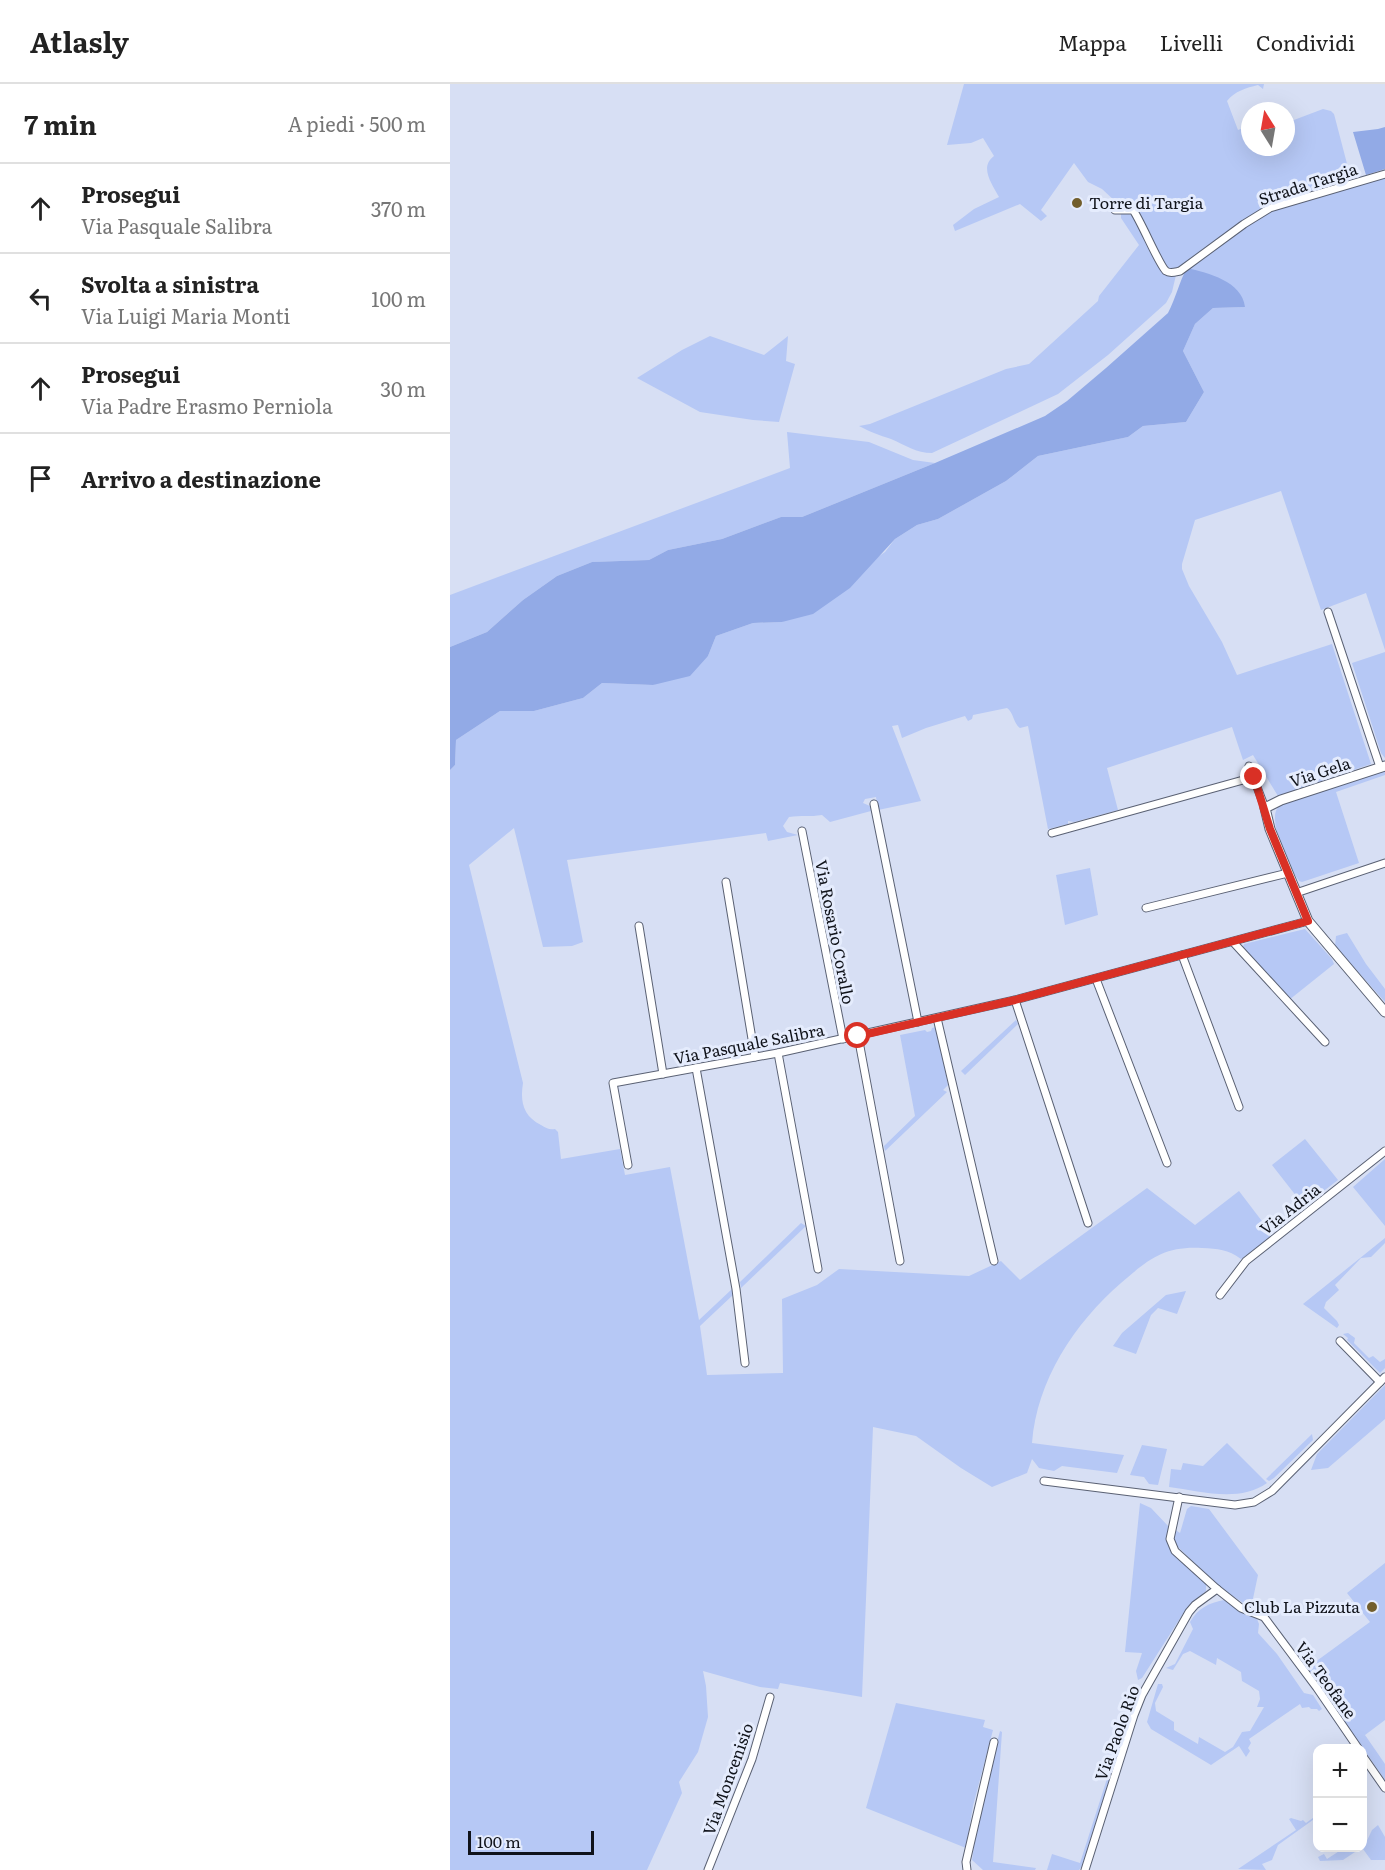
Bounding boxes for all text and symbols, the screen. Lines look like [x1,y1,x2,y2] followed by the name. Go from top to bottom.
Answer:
[30,20,129,62] text: Atlasly
[1058,26,1127,57] text: Mappa
[1160,26,1223,57] text: Livelli
[1256,26,1355,57] text: Condividi
[1241,102,1295,156] north arrow
[24,104,97,143] text: 7 min
[288,108,426,138] text: A piedi · 500 m
[1255,156,1361,210] street label: Strada Targia
[81,177,180,210] text: Prosegui
[1089,190,1204,214] place label: Torre di Targia
[24,192,57,225] icon: ahead
[371,193,426,223] text: 370 m
[1070,196,1084,210] marker: Torre di Targia
[81,210,272,240] text: Via Pasquale Salibra
[81,267,259,300] text: Svolta a sinistra
[24,282,57,315] icon: left
[371,283,426,313] text: 100 m
[81,300,290,330] text: Via Luigi Maria Monti
[81,357,180,390] text: Prosegui
[24,372,57,405] icon: ahead
[380,373,426,403] text: 30 m
[81,390,333,420] text: Via Padre Erasmo Perniola
[24,462,57,495] icon: arrive
[81,462,321,495] text: Arrivo a destinazione
[1286,750,1354,792] street label: Via Gela
[1240,763,1266,789] route end
[810,858,862,1006] street label: Via Rosario Corallo
[671,1017,827,1069] street label: Via Pasquale Salibra
[844,1022,870,1048] route start
[1254,1176,1325,1240] street label: Via Adria
[1244,1594,1360,1618] place label: Club La Pizzuta
[1365,1600,1379,1614] marker: Club La Pizzuta
[1291,1636,1363,1723] street label: Via Teofane
[1088,1682,1144,1784] street label: Via Paolo Rio
[696,1719,759,1838] street label: Via Moncenisio
[1313,1744,1367,1852] map controls
[1313,1744,1367,1798] button: +
[1313,1798,1367,1852] button: −
[468,1828,594,1856] scale bar
[477,1829,521,1853] text: 100 m

